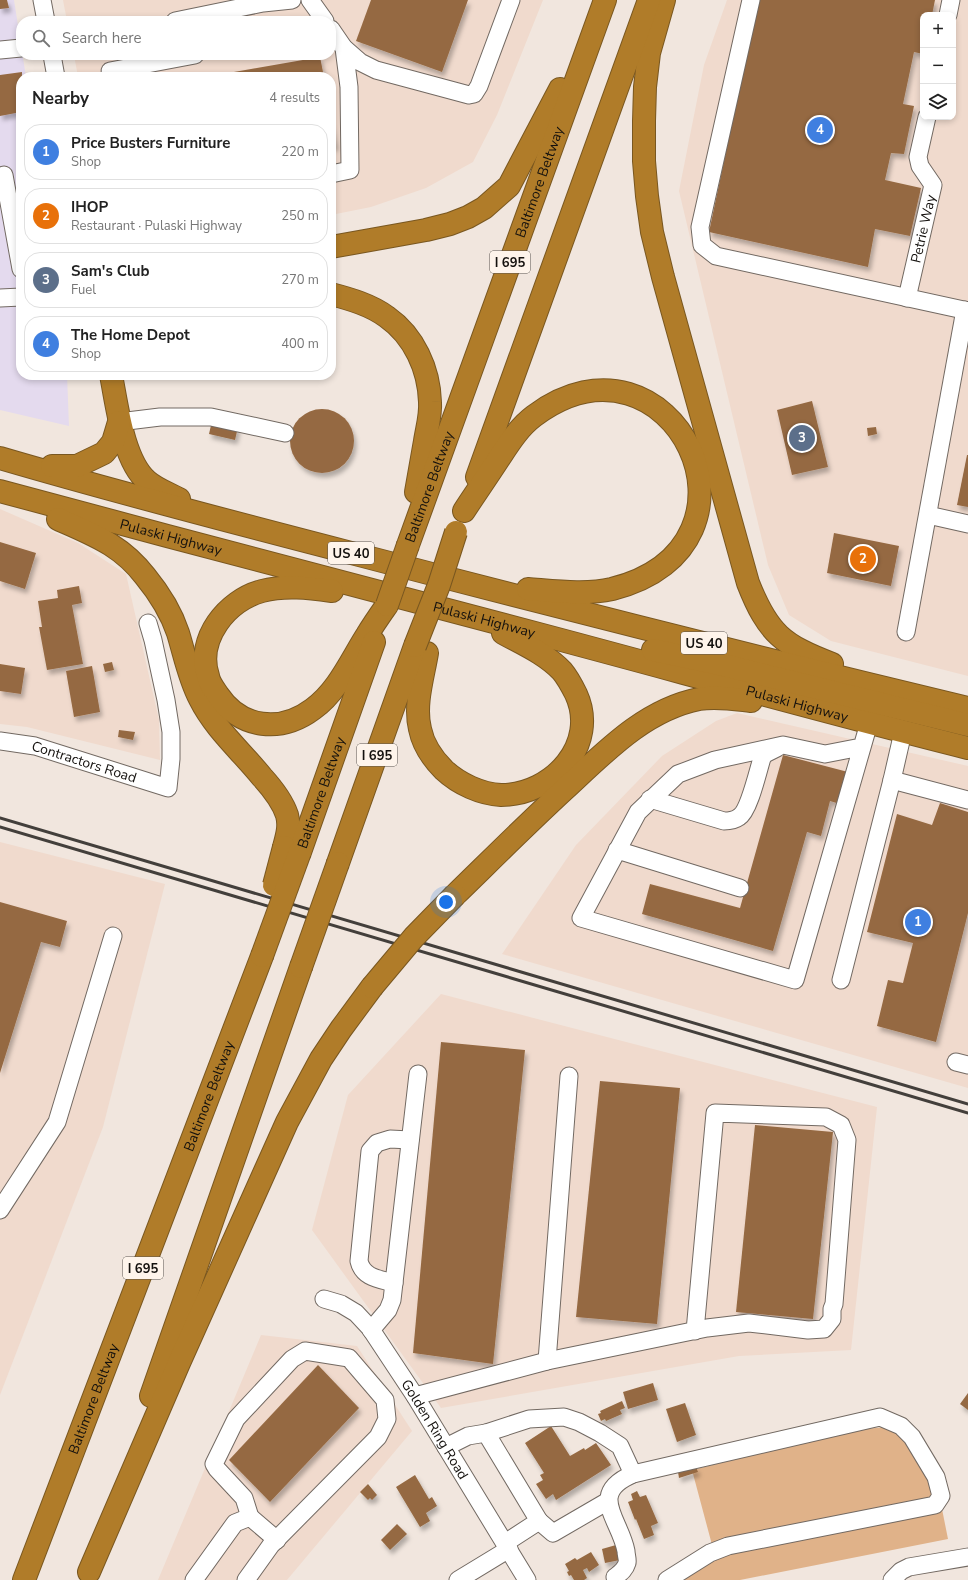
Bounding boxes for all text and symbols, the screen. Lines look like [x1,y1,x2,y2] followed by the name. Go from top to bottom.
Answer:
[920,12,956,120] map controls
[920,12,956,48] button: +
[16,16,336,60] search box
[30,27,52,49] icon: search
[62,28,142,48] text: Search here
[920,48,956,84] button: −
[920,84,956,120] button: layers
[32,87,89,110] text: Nearby
[269,89,320,107] text: 4 results
[807,115,833,145] pin: 4
[511,123,569,240] street label: Baltimore Beltway
[71,133,230,153] text: Price Busters Furniture
[42,143,50,161] text: 1
[281,143,319,161] text: 220 m
[71,153,101,171] text: Shop
[906,192,941,265] street label: Petrie Way
[71,197,108,217] text: IHOP
[42,207,50,225] text: 2
[281,207,319,225] text: 250 m
[71,217,242,235] text: Restaurant · Pulaski Highway
[490,251,530,273] road number: I 695
[71,261,149,281] text: Sam's Club
[42,271,50,289] text: 3
[281,271,319,289] text: 270 m
[71,281,96,299] text: Fuel
[71,325,190,345] text: The Home Depot
[42,335,50,353] text: 4
[281,335,319,353] text: 400 m
[71,345,101,363] text: Shop
[789,423,815,453] pin: 3
[401,428,459,545] street label: Baltimore Beltway
[118,515,225,560] street label: Pulaski Highway
[328,542,374,564] road number: US 40
[850,544,876,574] pin: 2
[431,597,538,643] street label: Pulaski Highway
[681,632,727,654] road number: US 40
[744,681,851,727] street label: Pulaski Highway
[293,734,350,851] street label: Baltimore Beltway
[29,737,139,788] street label: Contractors Road
[357,744,397,766] road number: I 695
[436,892,456,912] your location
[905,907,931,937] pin: 1
[179,1037,239,1154] street label: Baltimore Beltway
[123,1257,163,1279] road number: I 695
[64,1340,124,1457] street label: Baltimore Beltway
[397,1376,473,1483] street label: Golden Ring Road

